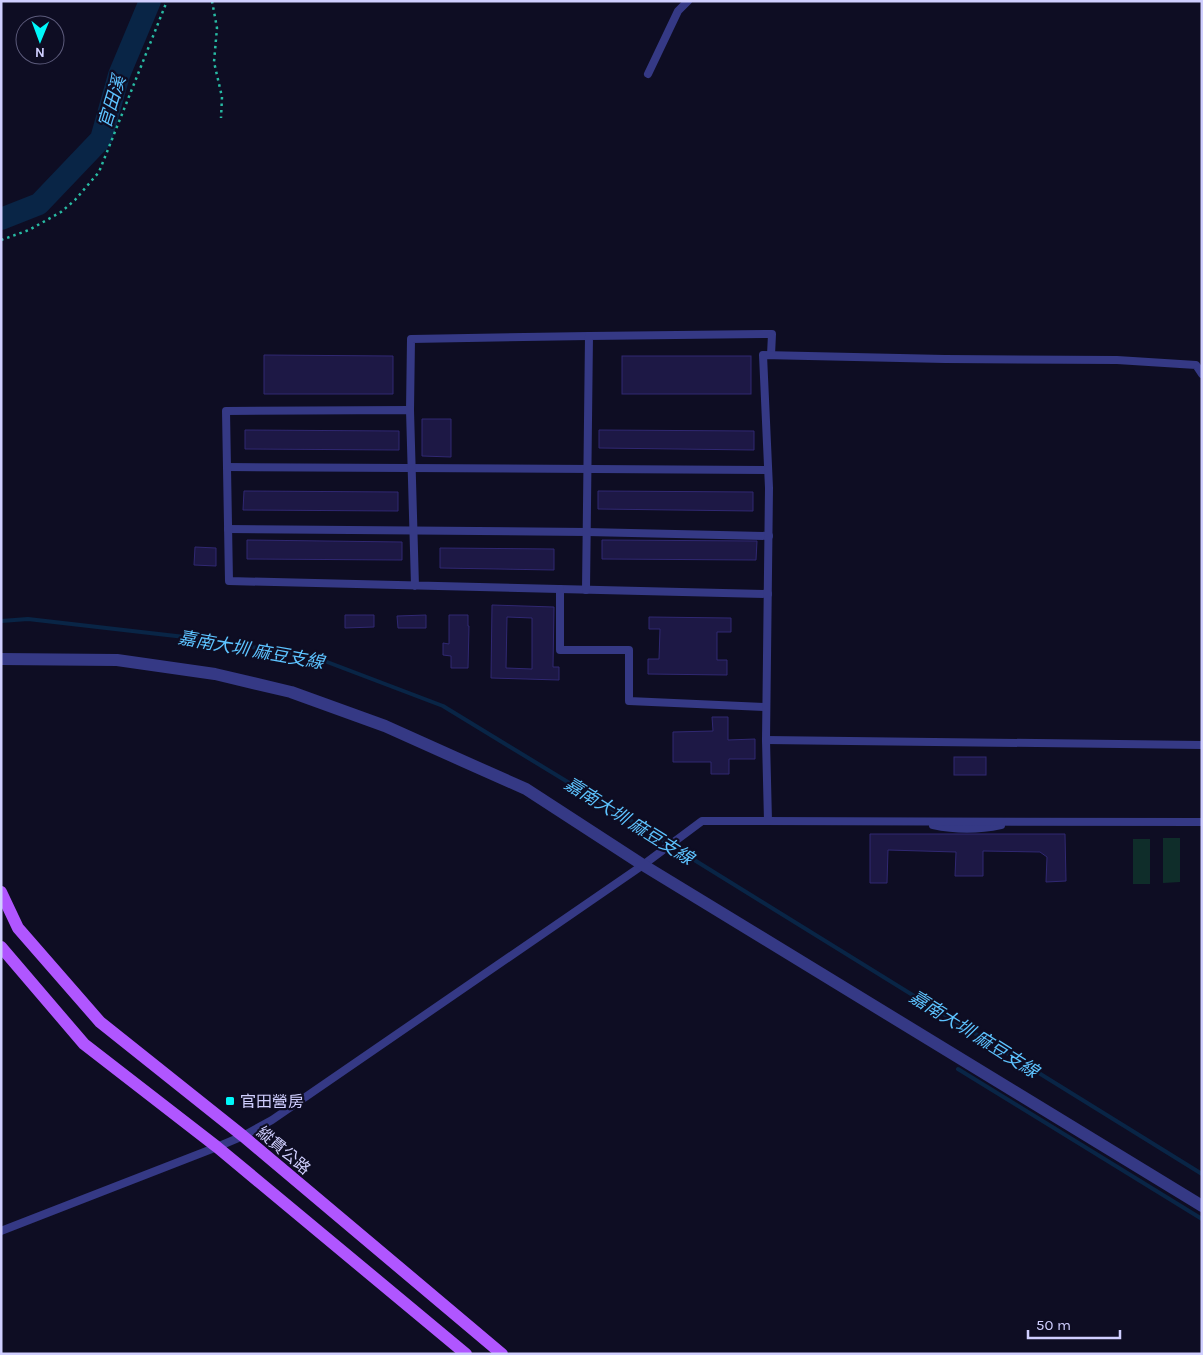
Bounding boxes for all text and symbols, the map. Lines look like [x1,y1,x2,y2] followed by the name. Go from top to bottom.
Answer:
[15,15,65,65] north arrow
[35,44,45,61] text: N
[94,70,131,131] water label: 官田溪
[176,626,328,674] water label: 嘉南大圳 麻豆支線
[560,772,699,871] water label: 嘉南大圳 麻豆支線
[905,985,1044,1084] water label: 嘉南大圳 麻豆支線
[240,1092,304,1111] place label: 官田營房
[224,1095,236,1107] marker: 官田營房
[253,1123,314,1178] street label: 縱貫公路
[1028,1308,1120,1340] scale bar
[1036,1316,1071,1334] text: 50 m

